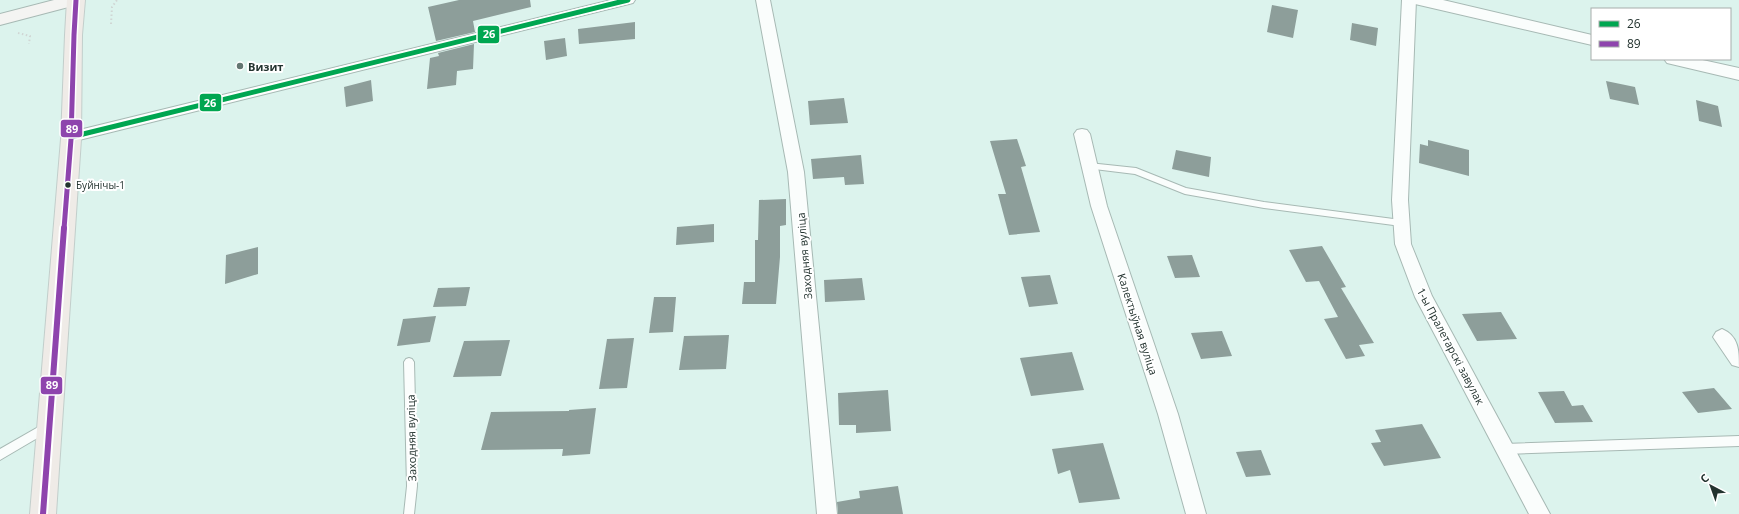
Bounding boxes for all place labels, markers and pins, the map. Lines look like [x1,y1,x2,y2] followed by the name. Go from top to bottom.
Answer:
[248,59,283,74] place label: Визит
[235,61,245,71] marker: Визит
[76,178,125,192] place label: Буйнічы-1
[63,180,73,190] marker: Буйнічы-1

